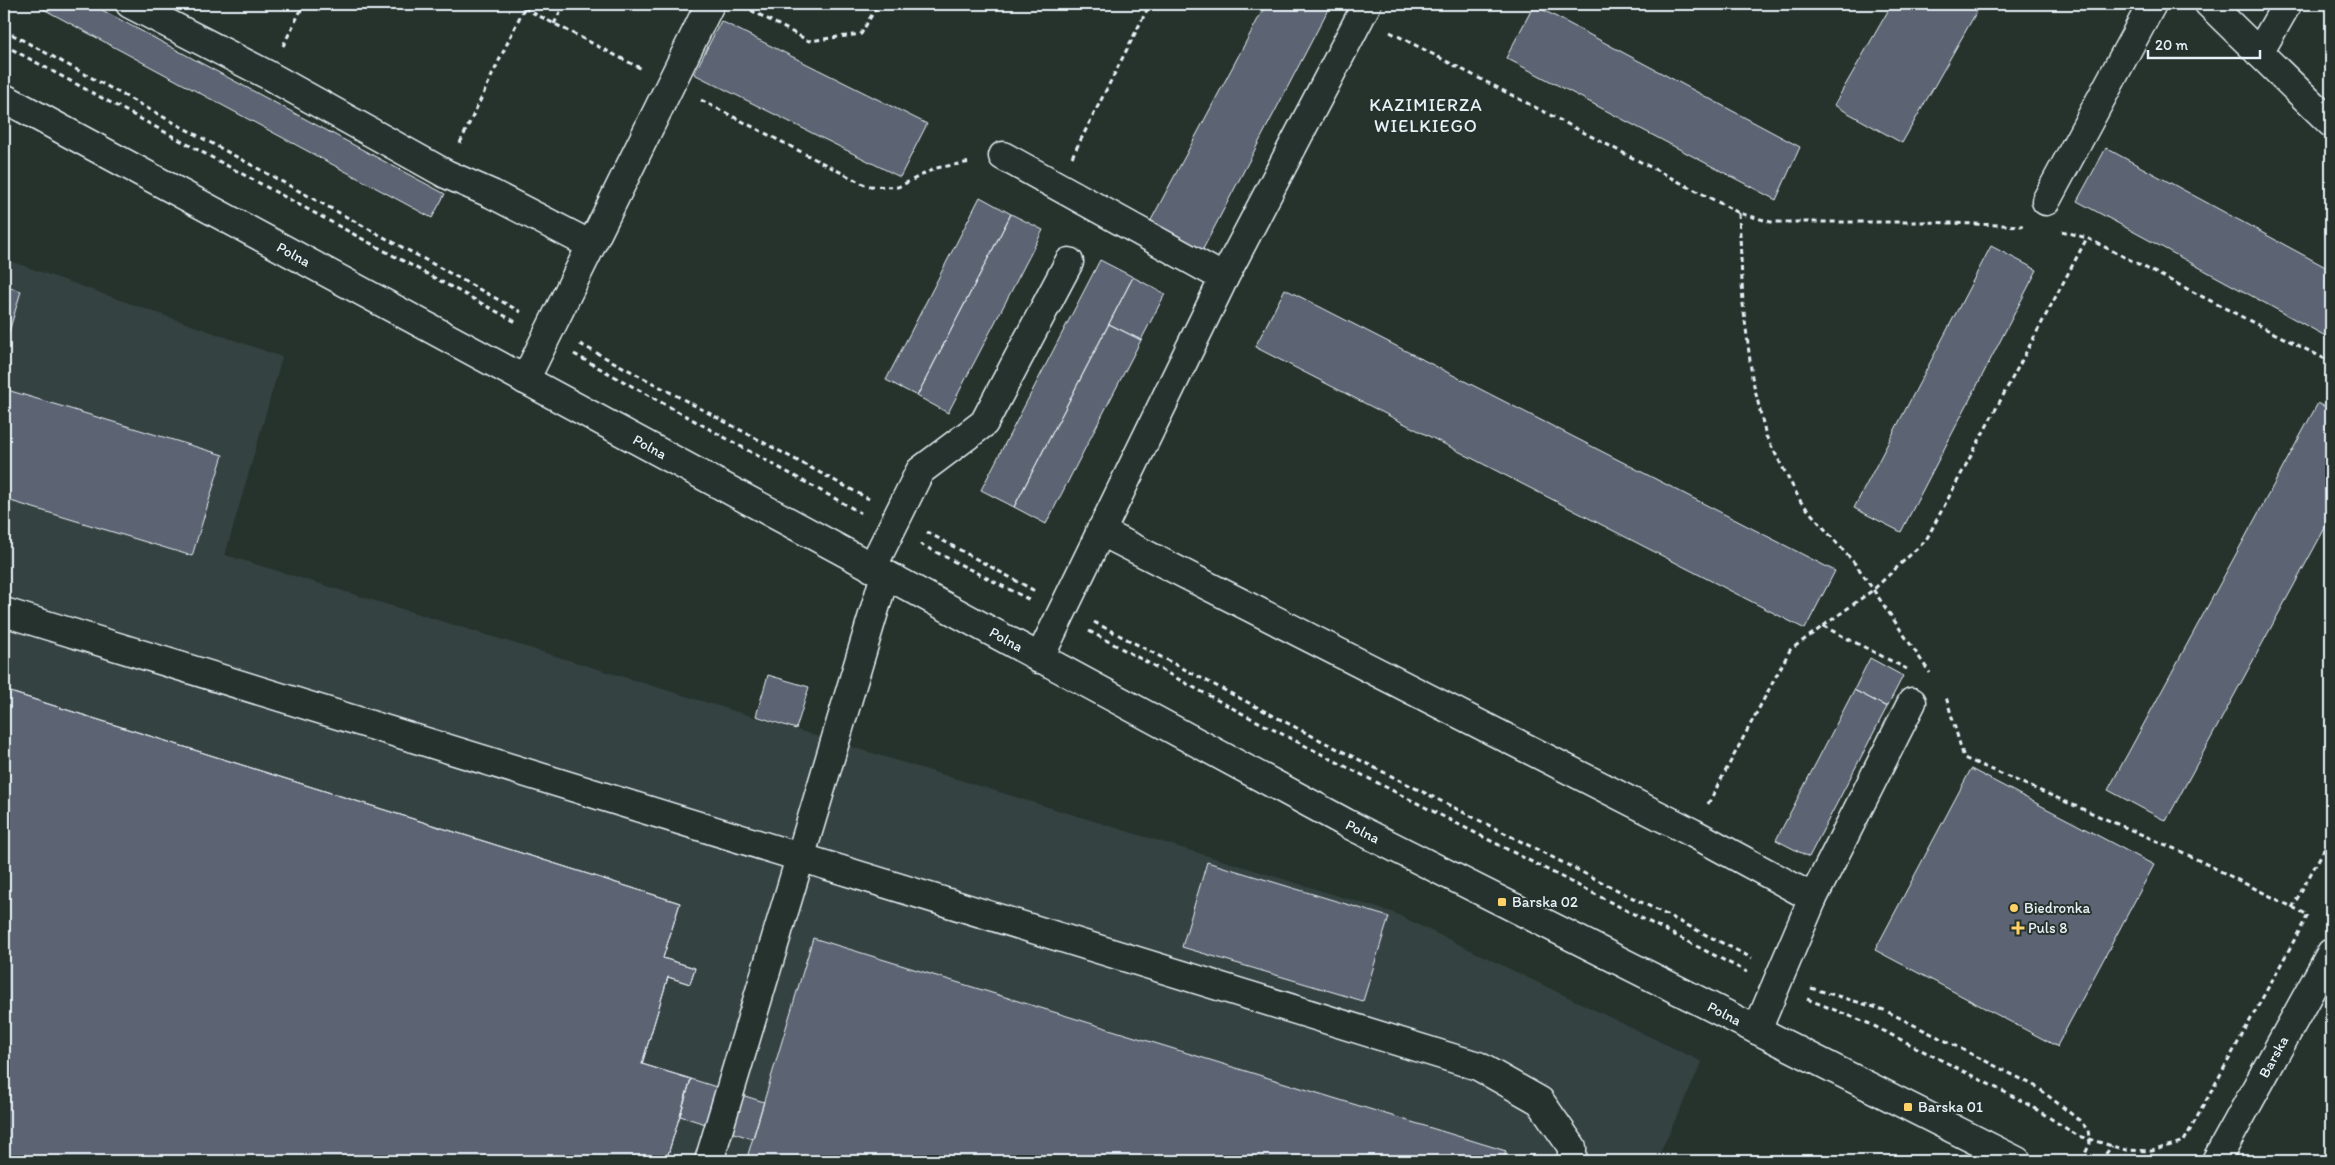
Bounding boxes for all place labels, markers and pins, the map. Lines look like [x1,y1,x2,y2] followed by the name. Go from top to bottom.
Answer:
[1512,893,1578,911] place label: Barska 02
[1496,896,1508,908] marker: Barska 02
[2024,899,2090,917] place label: Biedronka
[2008,902,2020,914] marker: Biedronka
[2028,919,2067,937] place label: Puls 8
[2012,922,2024,934] marker: Puls 8
[1918,1098,1983,1116] place label: Barska 01
[1902,1101,1914,1113] marker: Barska 01

